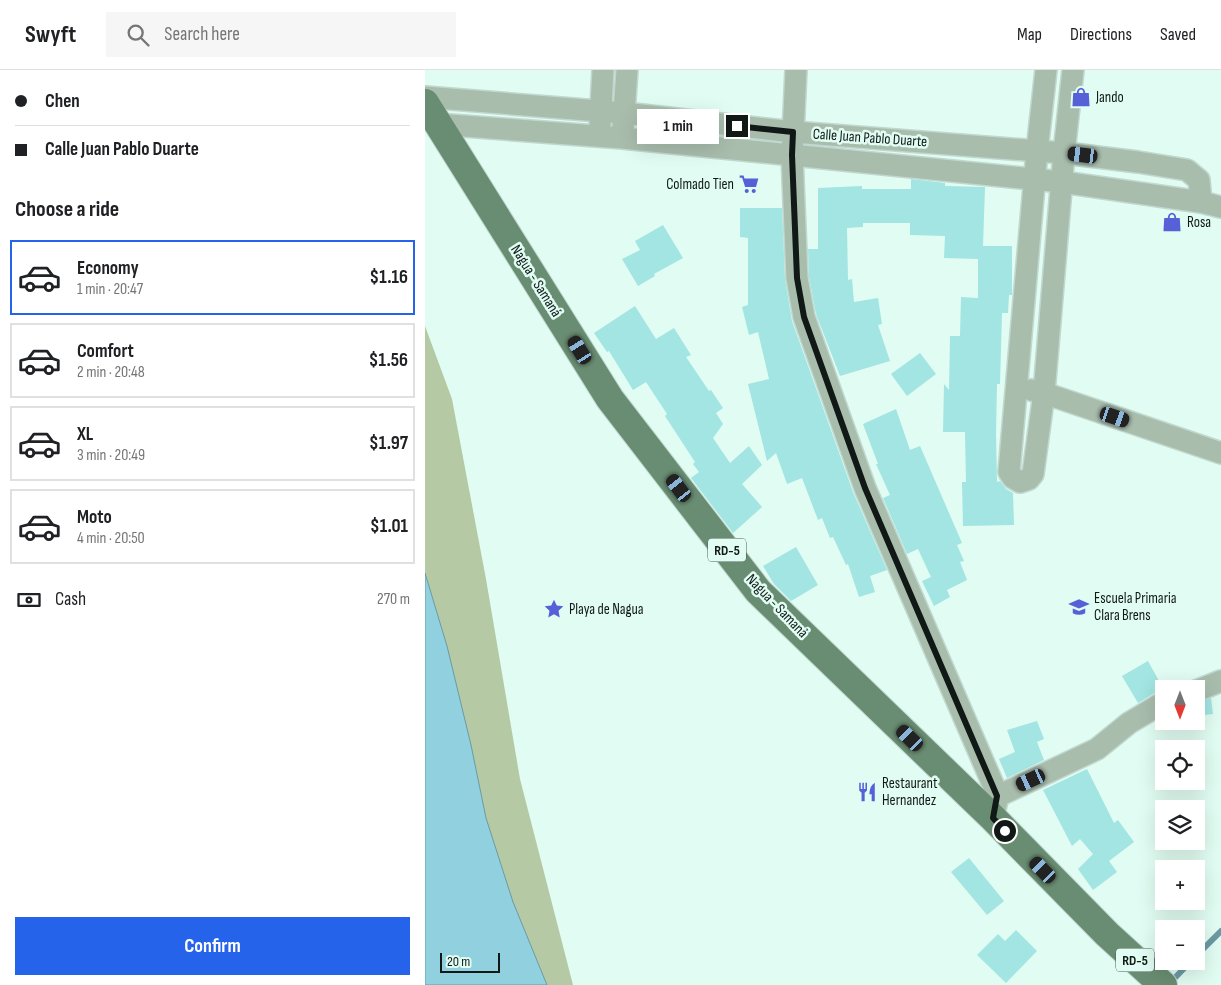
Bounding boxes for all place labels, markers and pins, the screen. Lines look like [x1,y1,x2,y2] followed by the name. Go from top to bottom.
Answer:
[1070,86,1092,108] shop icon: Jando
[1095,88,1124,107] place label: Jando
[738,173,760,195] supermarket icon: Colmado Tien
[666,175,734,194] place label: Colmado Tien
[1161,211,1183,233] shop icon: Rosa
[1187,213,1211,232] place label: Rosa
[1094,589,1177,625] place label: Escuela Primaria Clara Brens
[1068,596,1090,618] school or university icon: Escuela Primaria Clara Brens
[543,598,565,620] place icon: Playa de Nagua
[569,600,644,619] place label: Playa de Nagua
[882,774,938,810] place label: Restaurant Hernandez
[856,781,878,803] restaurant icon: Restaurant Hernandez

